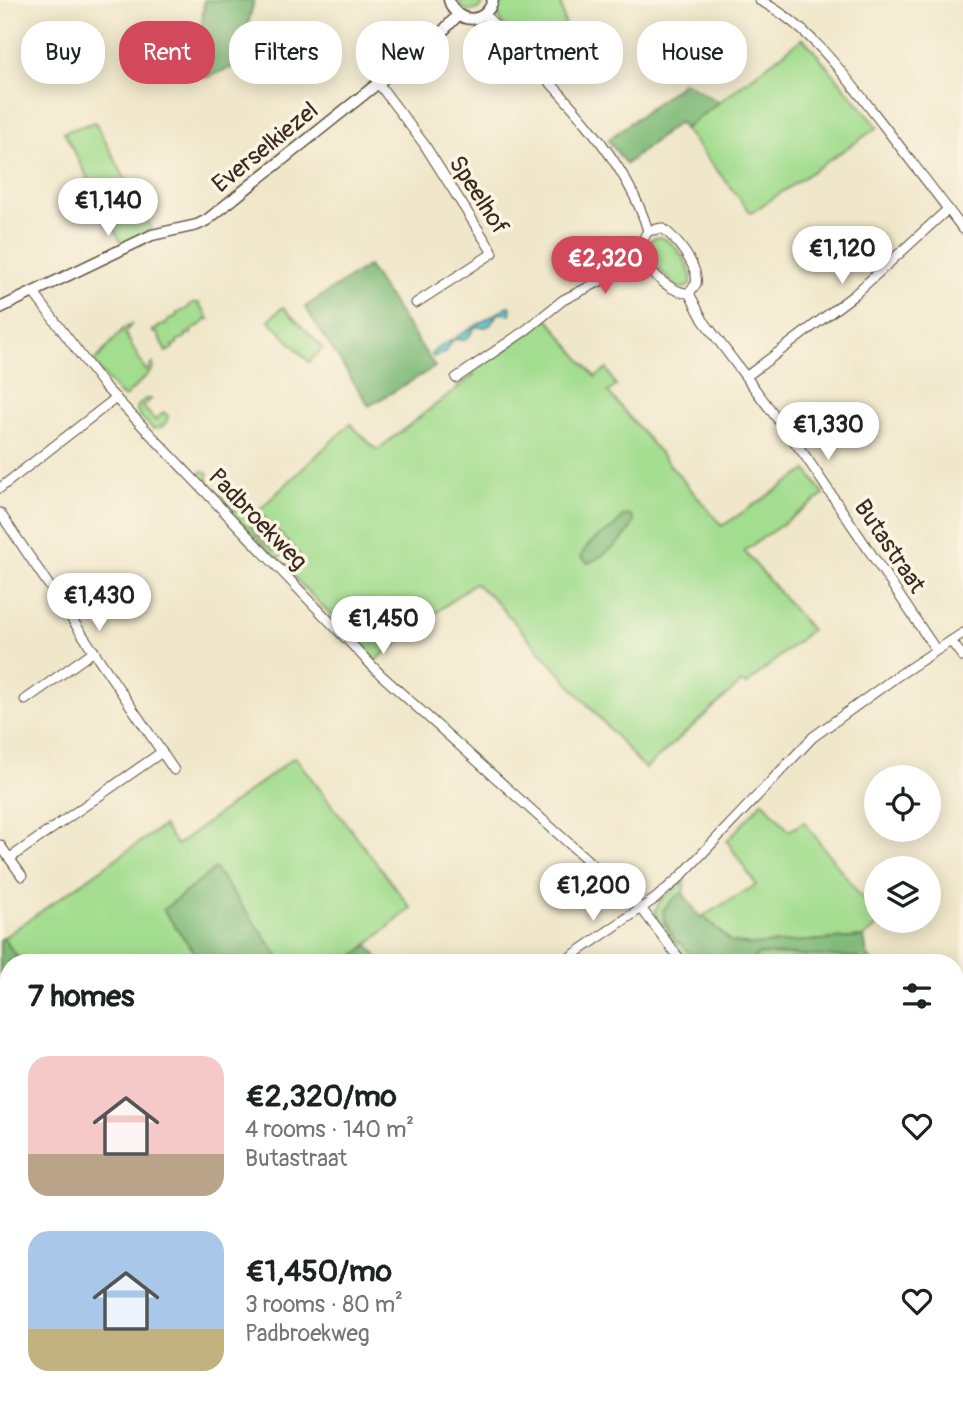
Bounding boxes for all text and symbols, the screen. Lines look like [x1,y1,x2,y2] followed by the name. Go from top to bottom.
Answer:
[21,21,105,84] chip: Buy
[119,21,215,84] chip: Rent
[229,21,342,84] chip: Filters
[356,21,449,84] chip: New
[463,21,623,84] chip: Apartment
[637,21,747,84] chip: House
[206,96,324,199] street label: Everselkiezel
[442,150,515,241] street label: Speelhof
[51,178,165,238] pin: €1,140
[74,186,142,215] text: €1,140
[785,226,899,286] pin: €1,120
[808,234,876,263] text: €1,120
[548,236,662,296] pin: €2,320
[567,244,643,273] text: €2,320
[771,402,885,462] pin: €1,330
[792,410,864,439] text: €1,330
[202,463,313,576] street label: Padbroekweg
[848,494,932,599] street label: Butastraat
[42,574,156,633] pin: €1,430
[63,581,135,610] text: €1,430
[326,596,440,656] pin: €1,450
[347,604,419,633] text: €1,450
[864,765,941,933] map controls
[864,765,941,842] button: locate
[864,856,941,933] button: layers
[536,864,650,923] pin: €1,200
[556,871,630,900] text: €1,200
[898,977,936,1015] icon: filters
[28,978,135,1015] text: 7 homes
[245,1078,397,1115] text: €2,320/mo
[84,1084,168,1168] icon: home
[898,1107,936,1145] icon: heart
[245,1115,414,1144] text: 4 rooms · 140 m²
[245,1144,347,1173] text: Butastraat
[245,1253,392,1290] text: €1,450/mo
[84,1259,168,1343] icon: home
[898,1282,936,1320] icon: heart
[245,1290,403,1319] text: 3 rooms · 80 m²
[245,1319,370,1348] text: Padbroekweg

